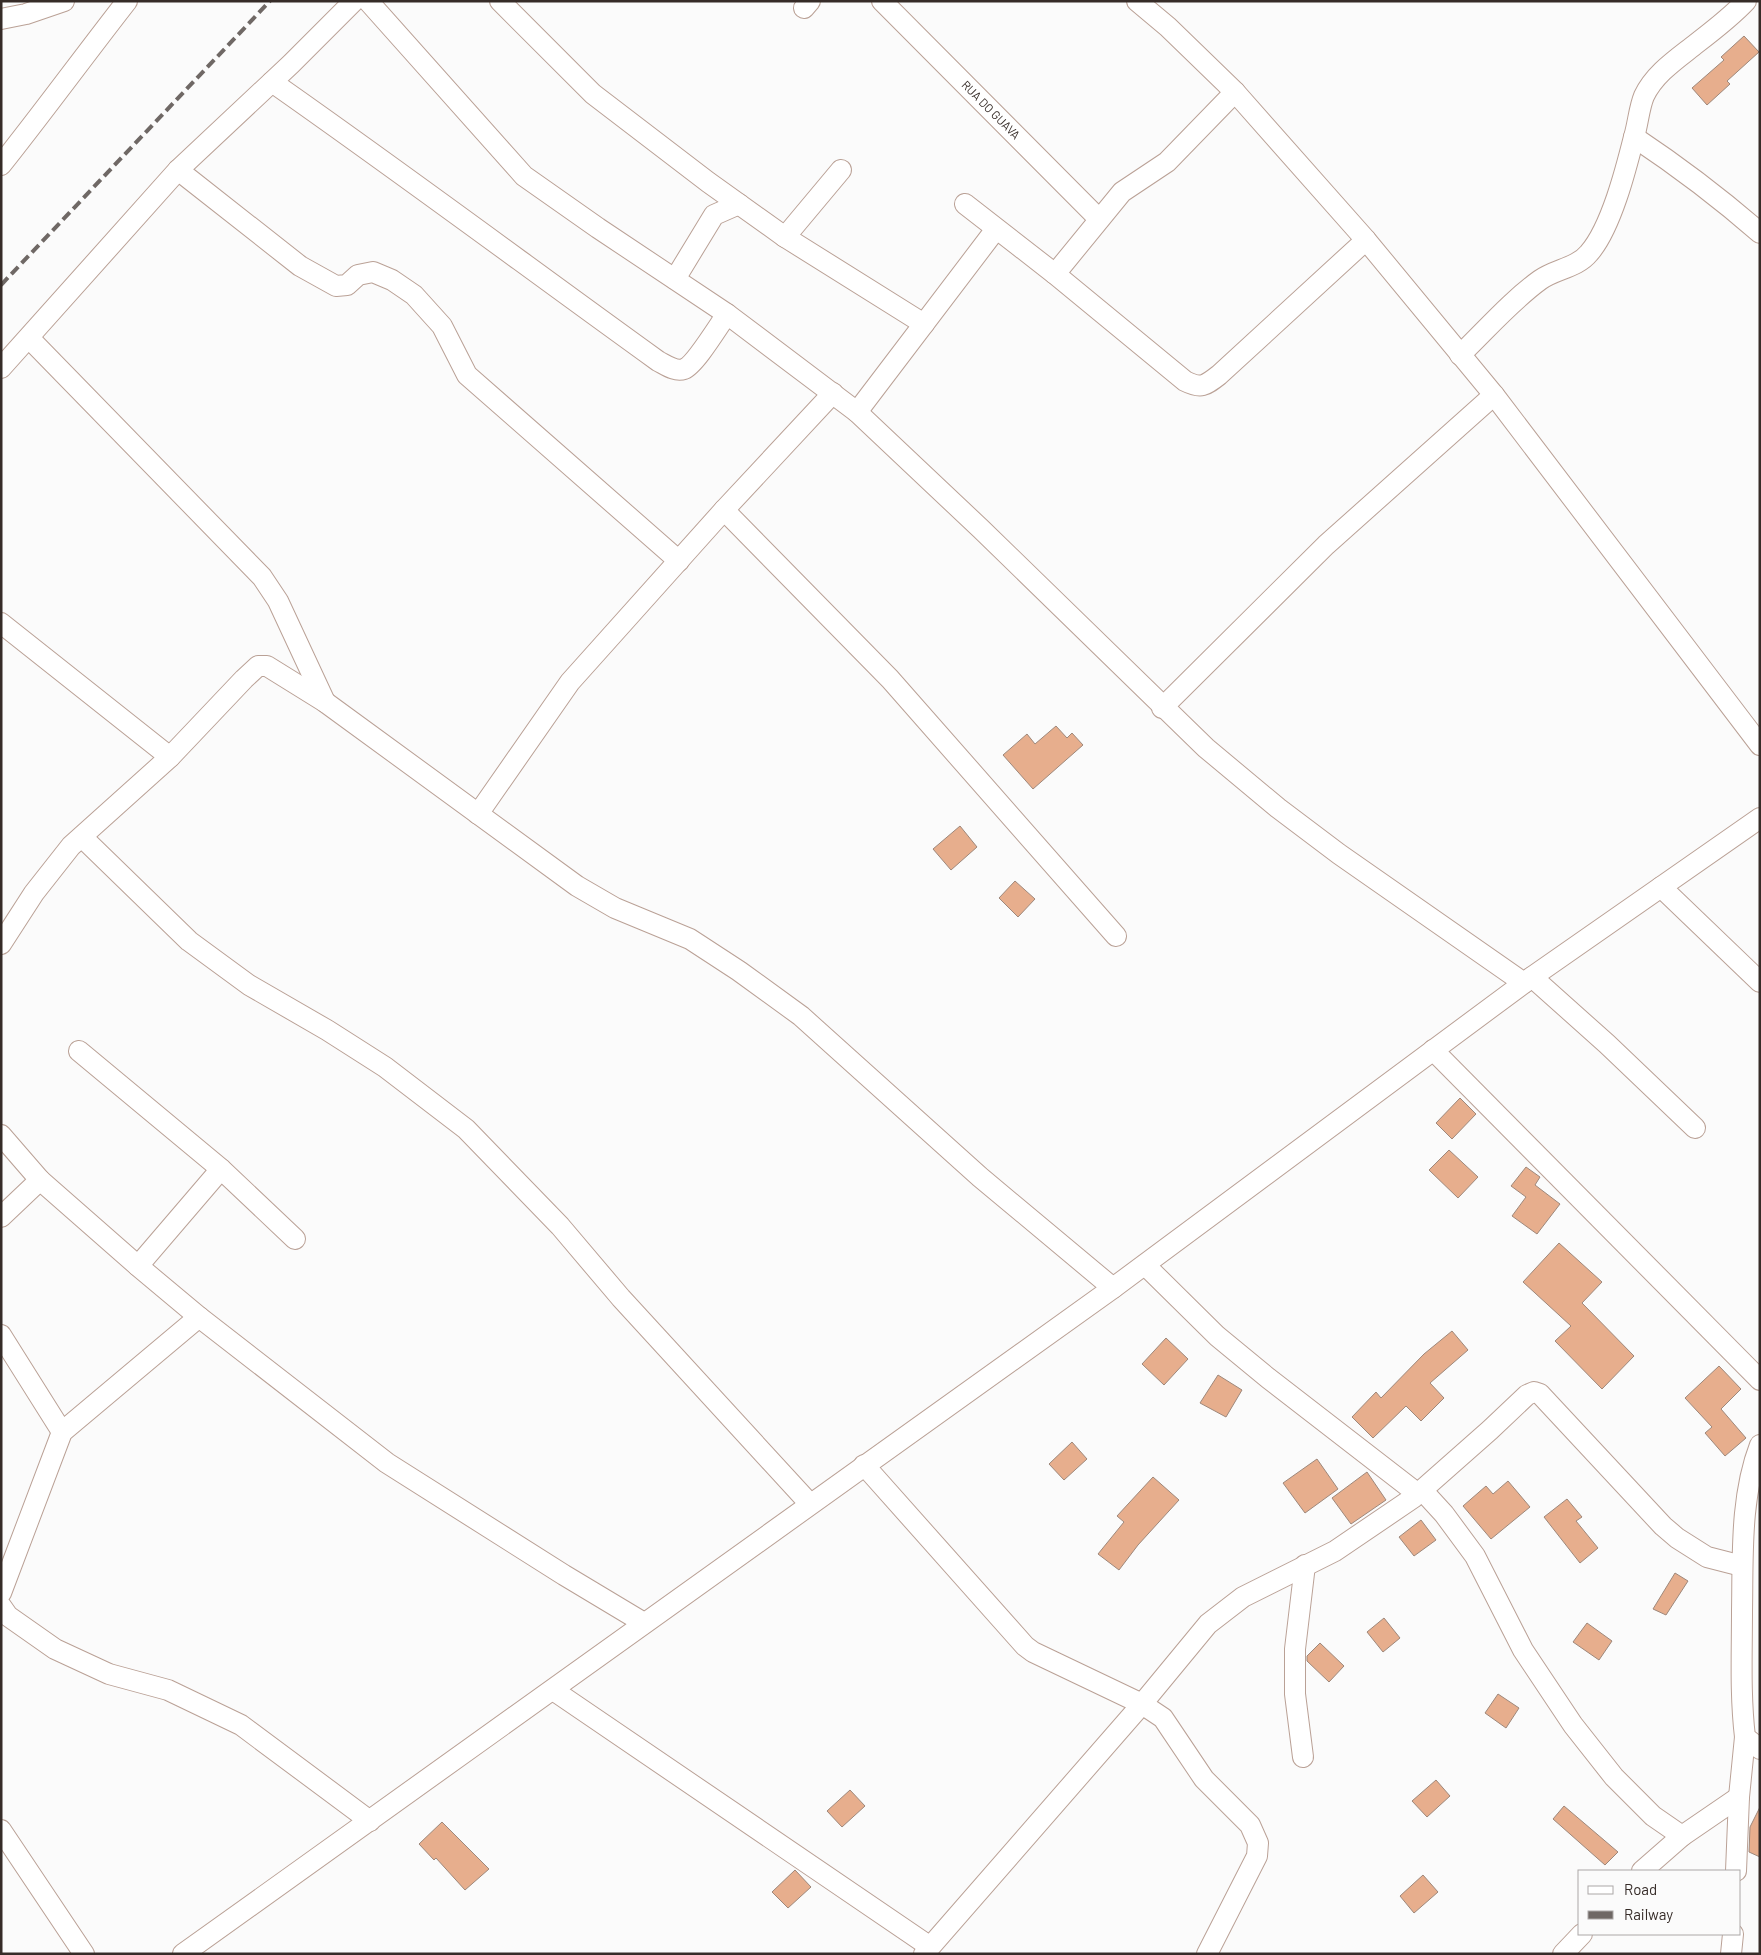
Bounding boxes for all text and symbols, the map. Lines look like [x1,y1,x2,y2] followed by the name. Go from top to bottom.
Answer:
[959,77,1023,142] street label: RUA DO GUAVA
[1578,1870,1741,1935] legend
[1624,1880,1657,1898] text: Road
[1624,1905,1673,1923] text: Railway

